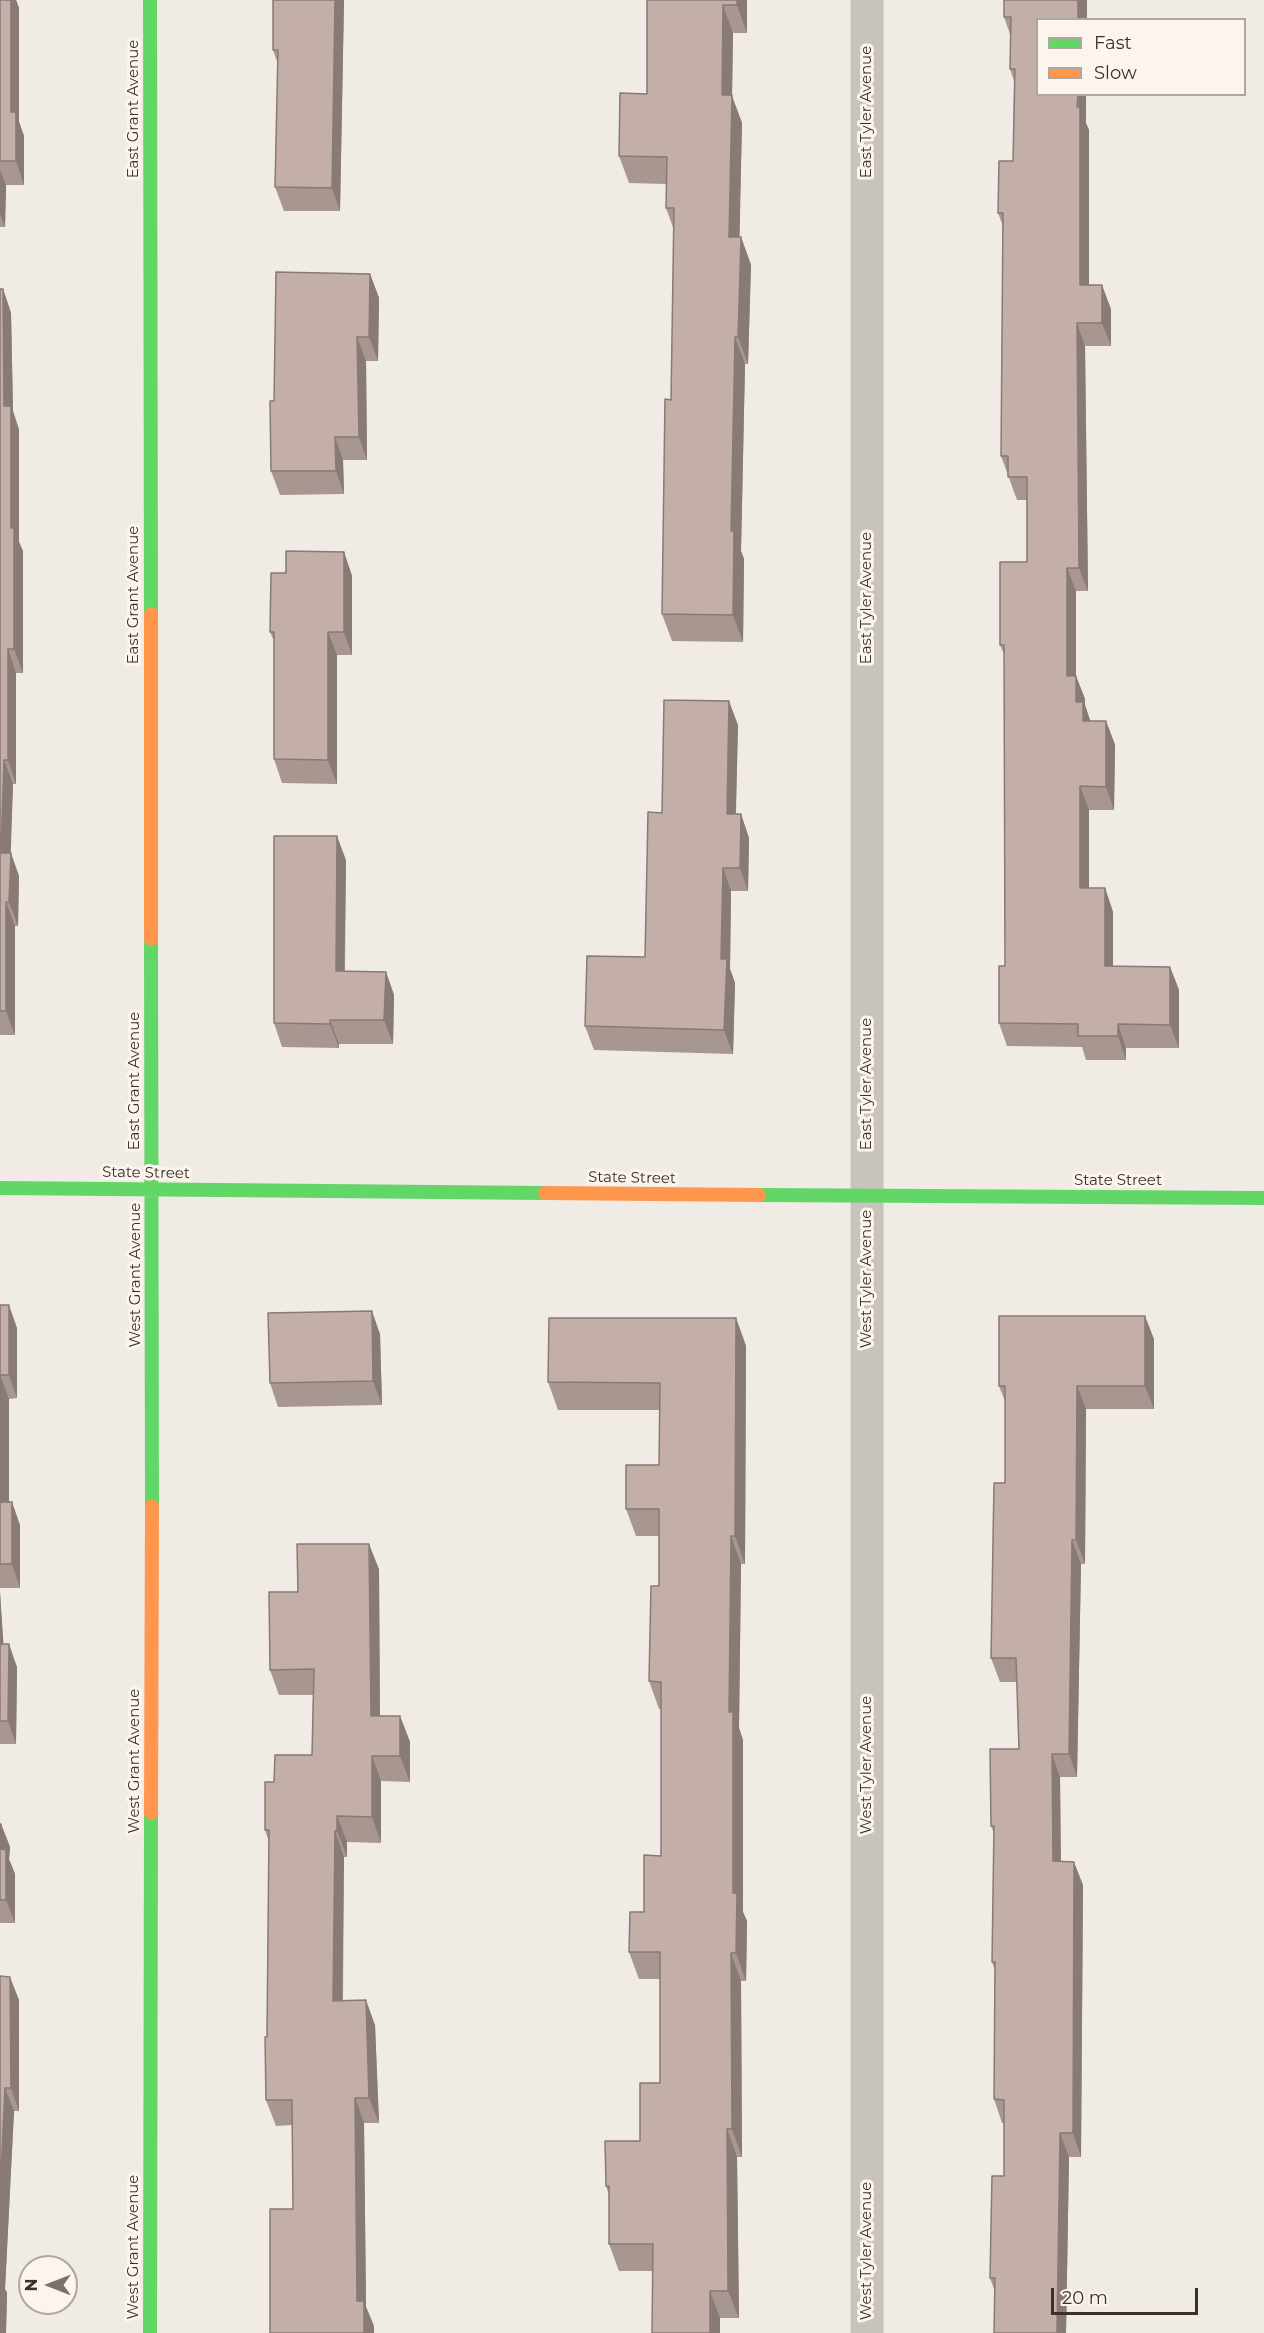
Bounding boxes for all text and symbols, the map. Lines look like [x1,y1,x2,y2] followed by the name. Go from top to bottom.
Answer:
[1036,18,1246,96] legend
[1094,32,1132,54] text: Fast
[125,40,143,178] street label: East Grant Avenue
[858,46,876,178] street label: East Tyler Avenue
[1094,62,1137,84] text: Slow
[125,526,143,664] street label: East Grant Avenue
[858,532,876,664] street label: East Tyler Avenue
[126,1012,144,1150] street label: East Grant Avenue
[858,1018,876,1150] street label: East Tyler Avenue
[102,1163,190,1183] street label: State Street
[588,1168,676,1188] street label: State Street
[1074,1172,1162,1190] street label: State Street
[127,1203,145,1347] street label: West Grant Avenue
[858,1210,876,1348] street label: West Tyler Avenue
[126,1689,144,1833] street label: West Grant Avenue
[858,1696,876,1834] street label: West Tyler Avenue
[125,2175,143,2319] street label: West Grant Avenue
[858,2182,876,2320] street label: West Tyler Avenue
[18,2255,78,2315] north arrow
[1054,2276,1201,2314] scale bar
[22,2279,41,2291] text: N
[1062,2287,1108,2309] text: 20 m

